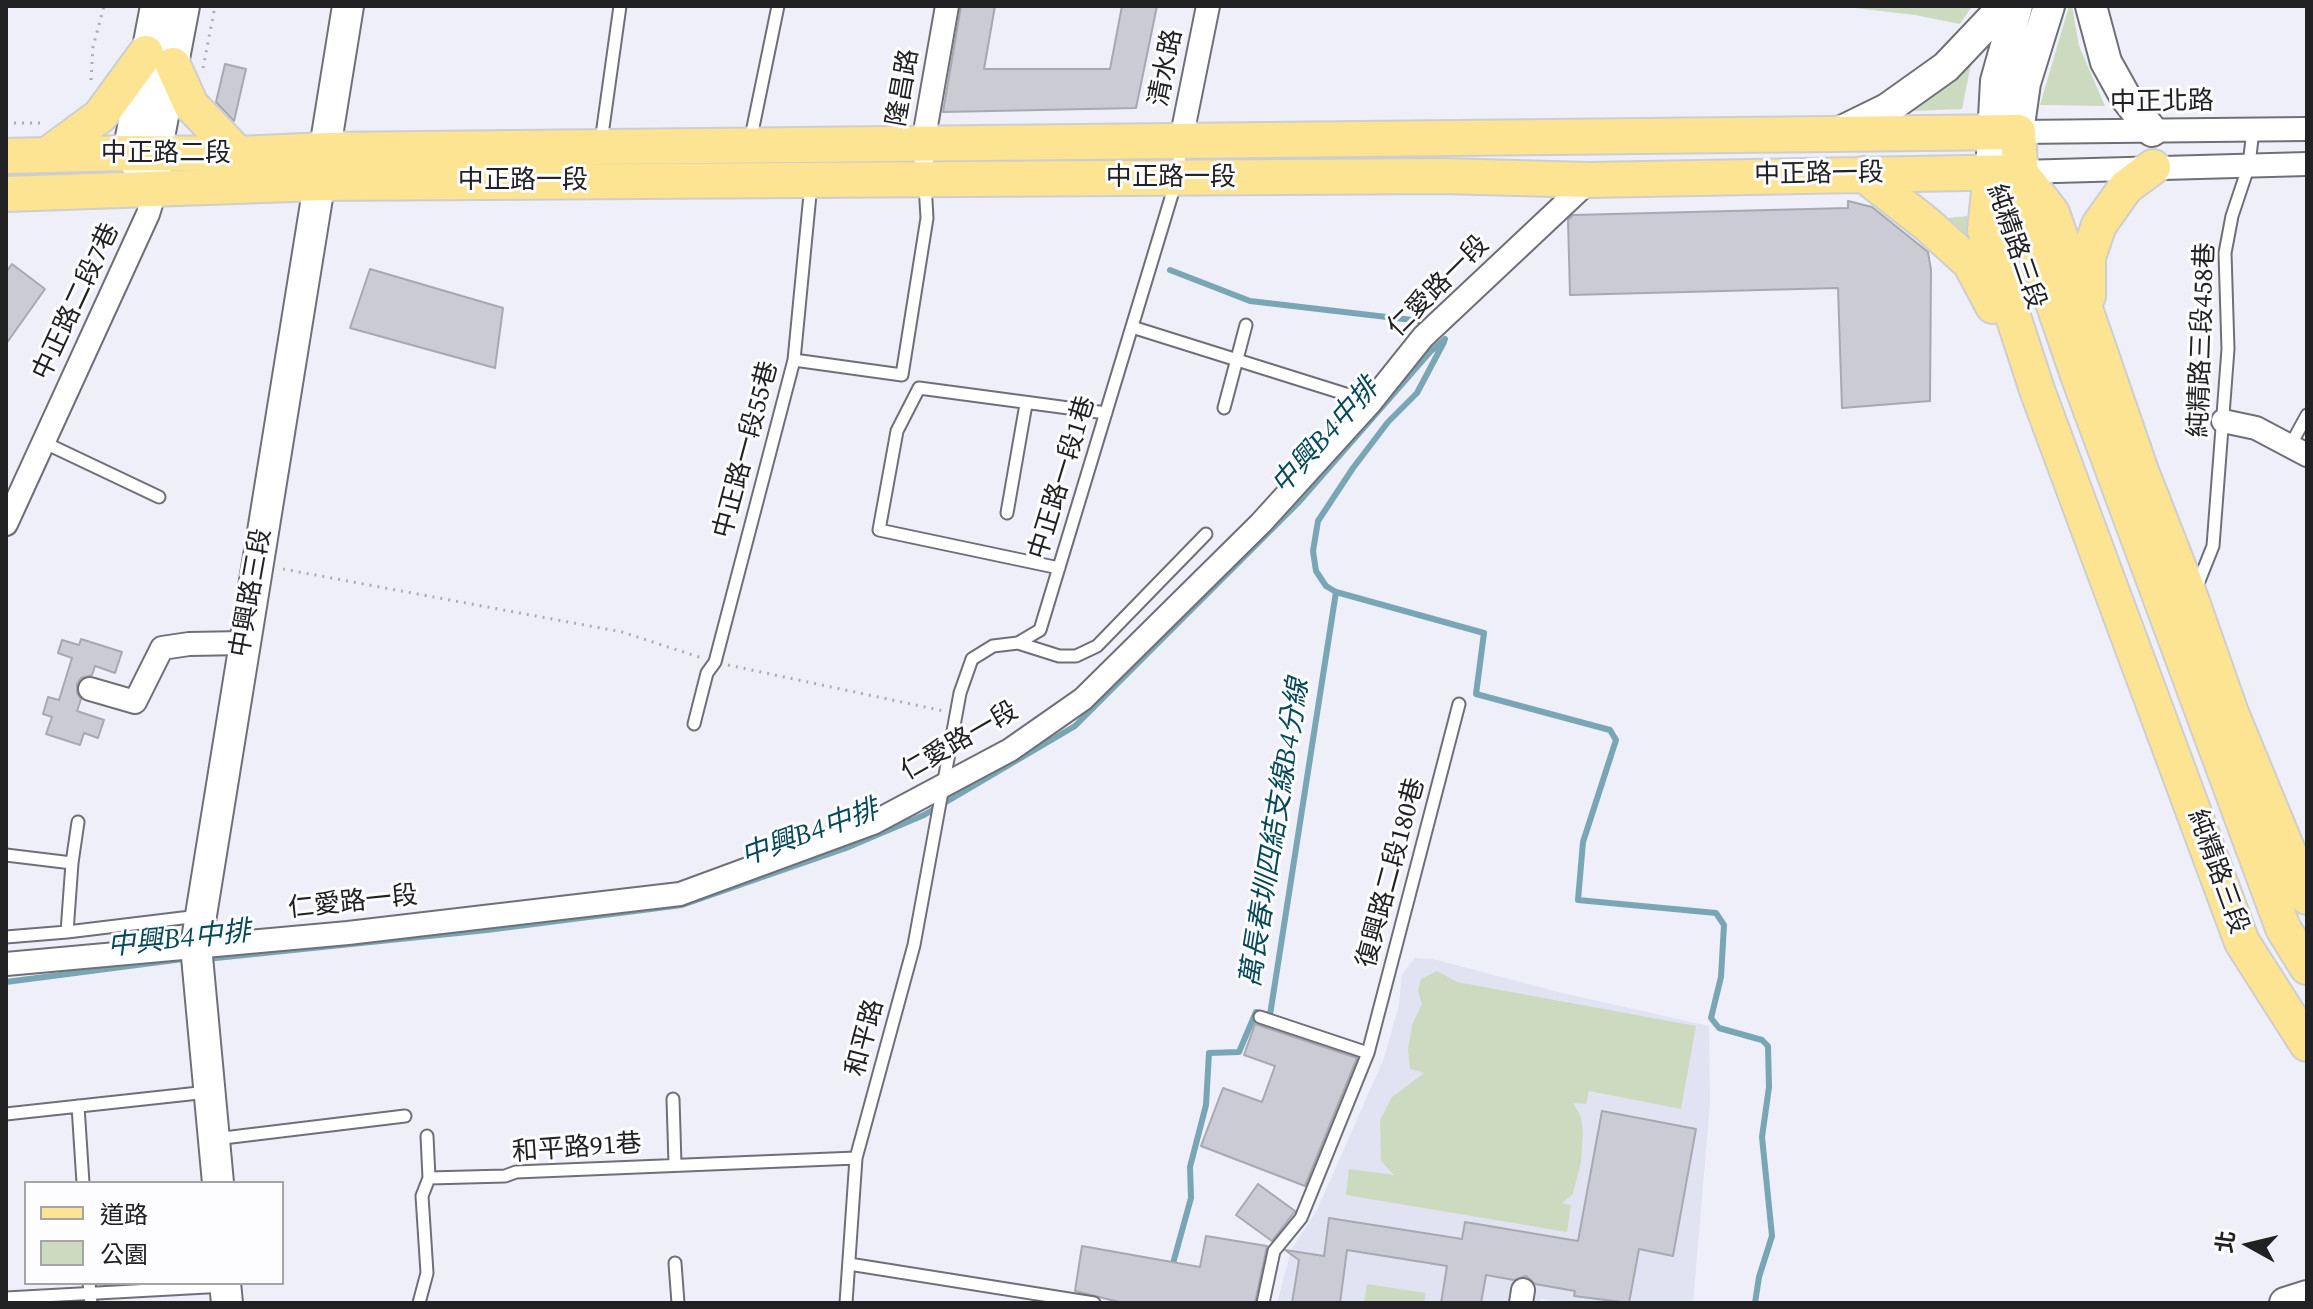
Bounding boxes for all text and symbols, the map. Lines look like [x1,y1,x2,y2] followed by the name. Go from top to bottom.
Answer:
[1144,27,1190,109] street label: 清水路
[882,47,926,129] street label: 隆昌路
[2110,86,2214,120] street label: 中正北路
[101,138,231,170] street label: 中正路二段
[1754,158,1884,192] street label: 中正路一段
[1106,162,1236,194] street label: 中正路一段
[458,165,588,197] street label: 中正路一段
[1979,180,2051,314] street label: 純精路三段
[27,219,127,385] street label: 中正路二段7巷
[1382,230,1496,344] street label: 仁愛路一段
[2184,242,2222,438] street label: 純精路三段458巷
[708,358,786,542] street label: 中正路一段55巷
[1265,372,1387,502] water label: 中興B4中排
[1023,393,1103,563] street label: 中正路一段1巷
[225,526,279,660] street label: 中興路三段
[1235,676,1317,990] water label: 萬長春圳四結支線B4分線
[896,696,1024,788] street label: 仁愛路一段
[1352,775,1432,971] street label: 復興路二段180巷
[737,794,883,874] water label: 中興B4中排
[2180,806,2254,938] street label: 純精路三段
[287,881,419,925] street label: 仁愛路一段
[106,916,252,964] water label: 中興B4中排
[841,996,891,1080] street label: 和平路
[511,1129,643,1169] street label: 和平路91巷
[24,1181,284,1285] legend
[100,1198,148,1231] text: 道路
[2209,1205,2289,1285] north arrow
[2209,1229,2242,1255] text: 北
[100,1238,148,1271] text: 公園

